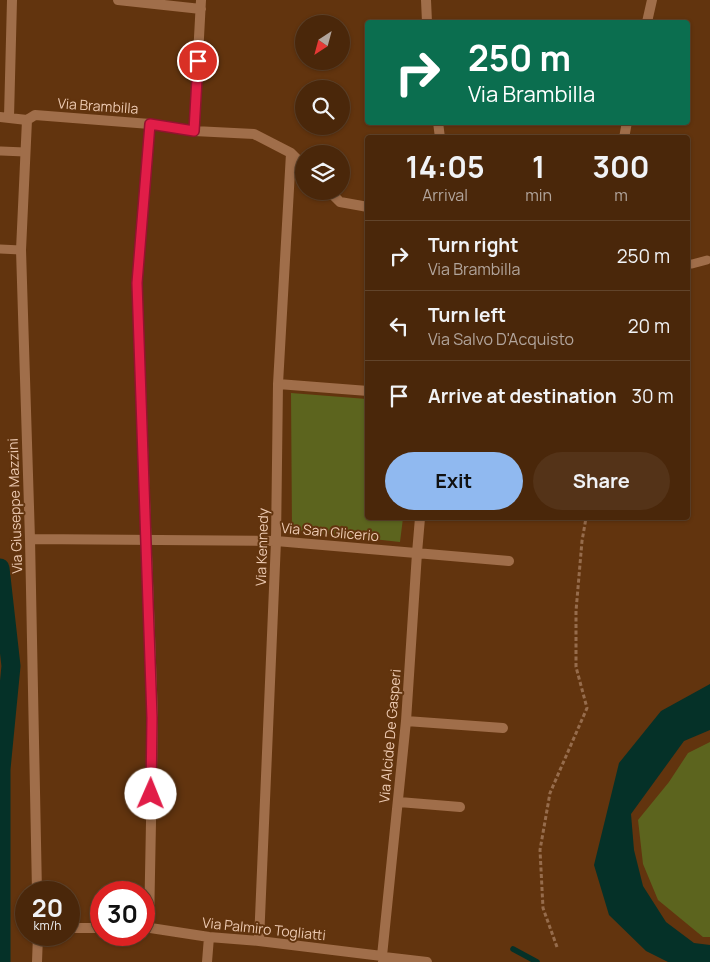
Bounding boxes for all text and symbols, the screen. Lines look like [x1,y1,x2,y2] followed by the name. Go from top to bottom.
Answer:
[295,15,350,70] north arrow
[295,15,350,200] map controls
[468,34,571,82] text: 250 m
[177,40,219,82] pin
[385,40,450,105] icon: right
[184,47,212,75] icon: arrive
[468,79,595,109] text: Via Brambilla
[295,80,350,135] button: search
[57,93,139,118] street label: Via Brambilla
[295,145,350,200] button: layers
[406,146,485,187] text: 14:05
[532,146,545,187] text: 1
[593,146,649,187] text: 300
[422,184,468,206] text: Arrival
[525,184,552,206] text: min
[614,184,628,206] text: m
[428,232,518,258] text: Turn right
[385,242,413,270] icon: right
[617,243,670,269] text: 250 m
[428,258,520,280] text: Via Brambilla
[428,302,506,328] text: Turn left
[385,312,413,340] icon: left
[628,313,670,339] text: 20 m
[428,328,574,350] text: Via Salvo D'Acquisto
[385,382,413,410] icon: arrive
[428,383,617,409] text: Arrive at destination
[632,383,674,409] text: 30 m
[3,438,26,574] street label: Via Giuseppe Mazzini
[385,452,523,510] button: Exit
[533,452,670,510] button: Share
[251,507,272,586] street label: Via Kennedy
[280,518,380,545] street label: Via San Glicerio
[374,668,405,804] street label: Via Alcide De Gasperi
[124,767,176,819] position arrow
[90,881,155,946] speed limit sign: 30
[32,890,63,925] text: 20
[201,913,327,944] street label: Via Palmiro Togliatti
[34,917,61,934] text: km/h

